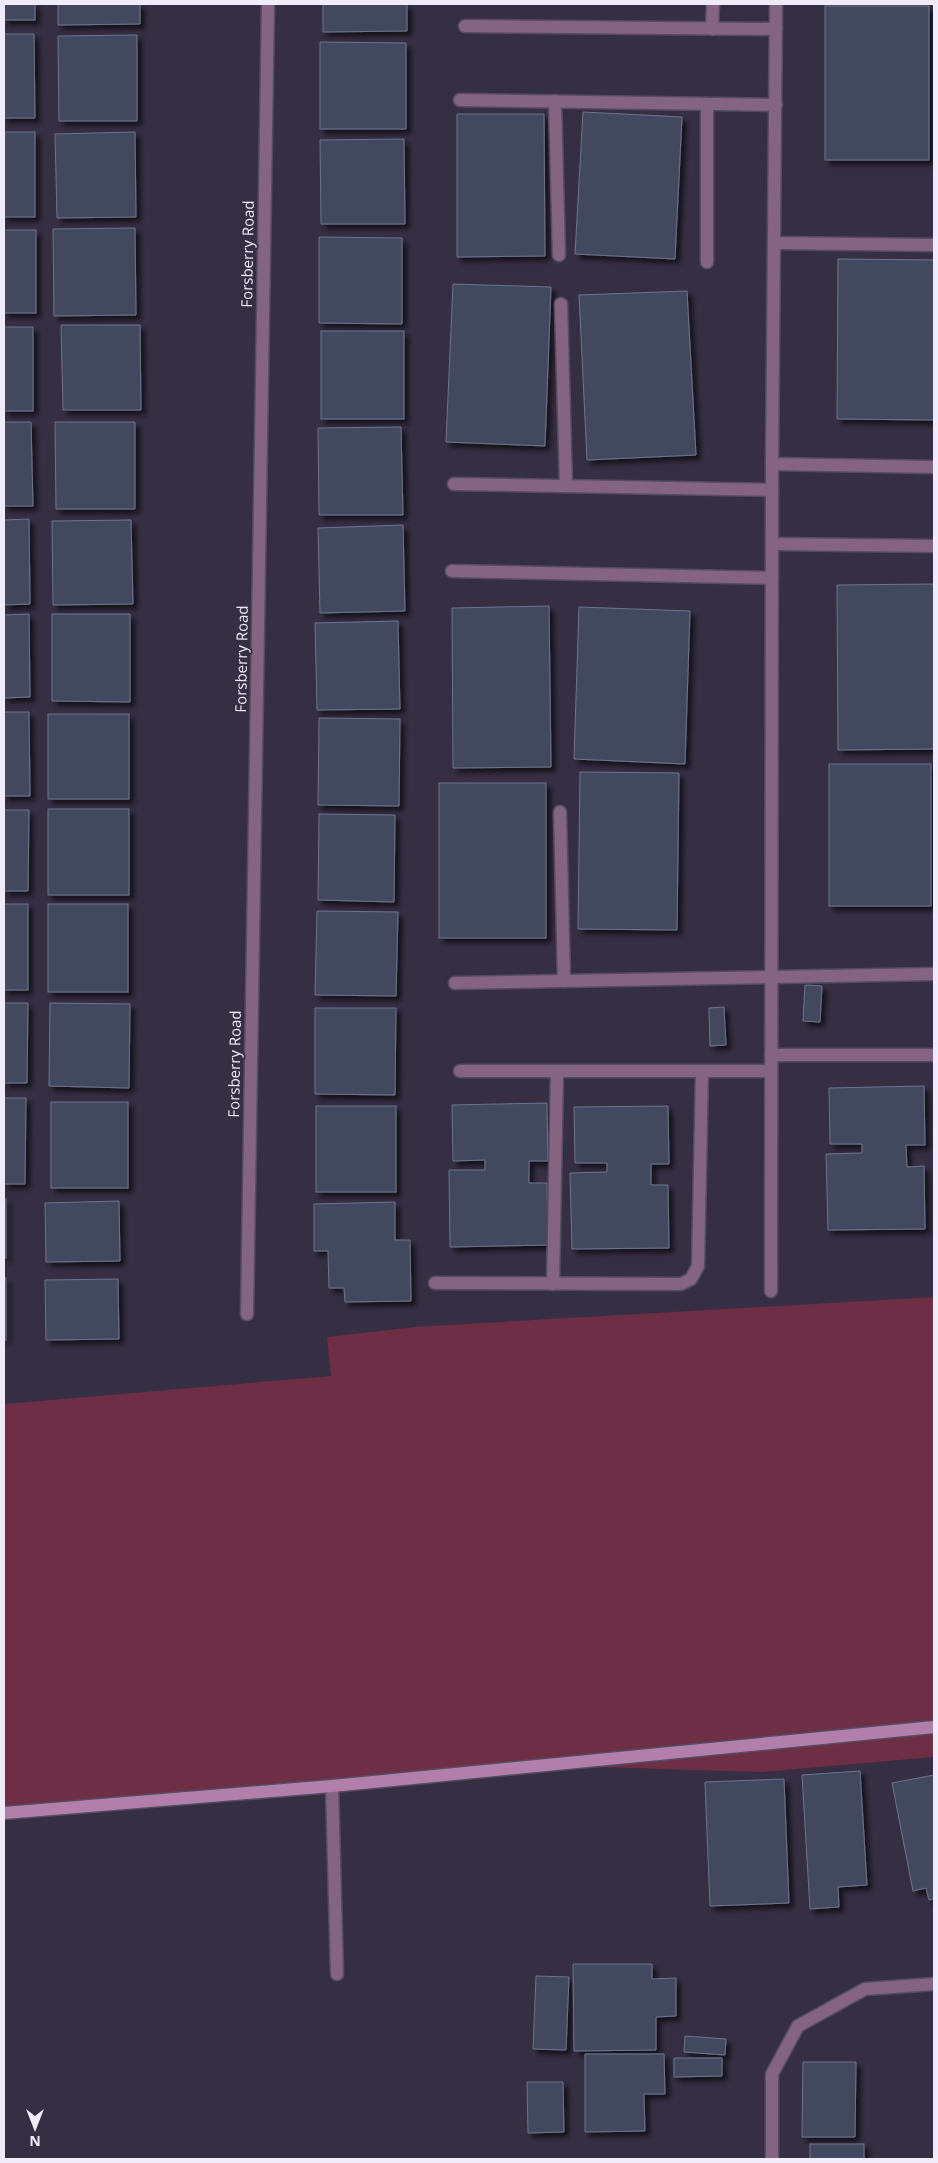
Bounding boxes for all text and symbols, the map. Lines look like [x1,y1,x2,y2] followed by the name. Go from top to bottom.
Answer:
[236,200,258,308] street label: Forsberry Road
[230,605,252,713] street label: Forsberry Road
[223,1010,245,1118] street label: Forsberry Road
[10,2103,60,2153] north arrow
[29,2132,41,2151] text: N

